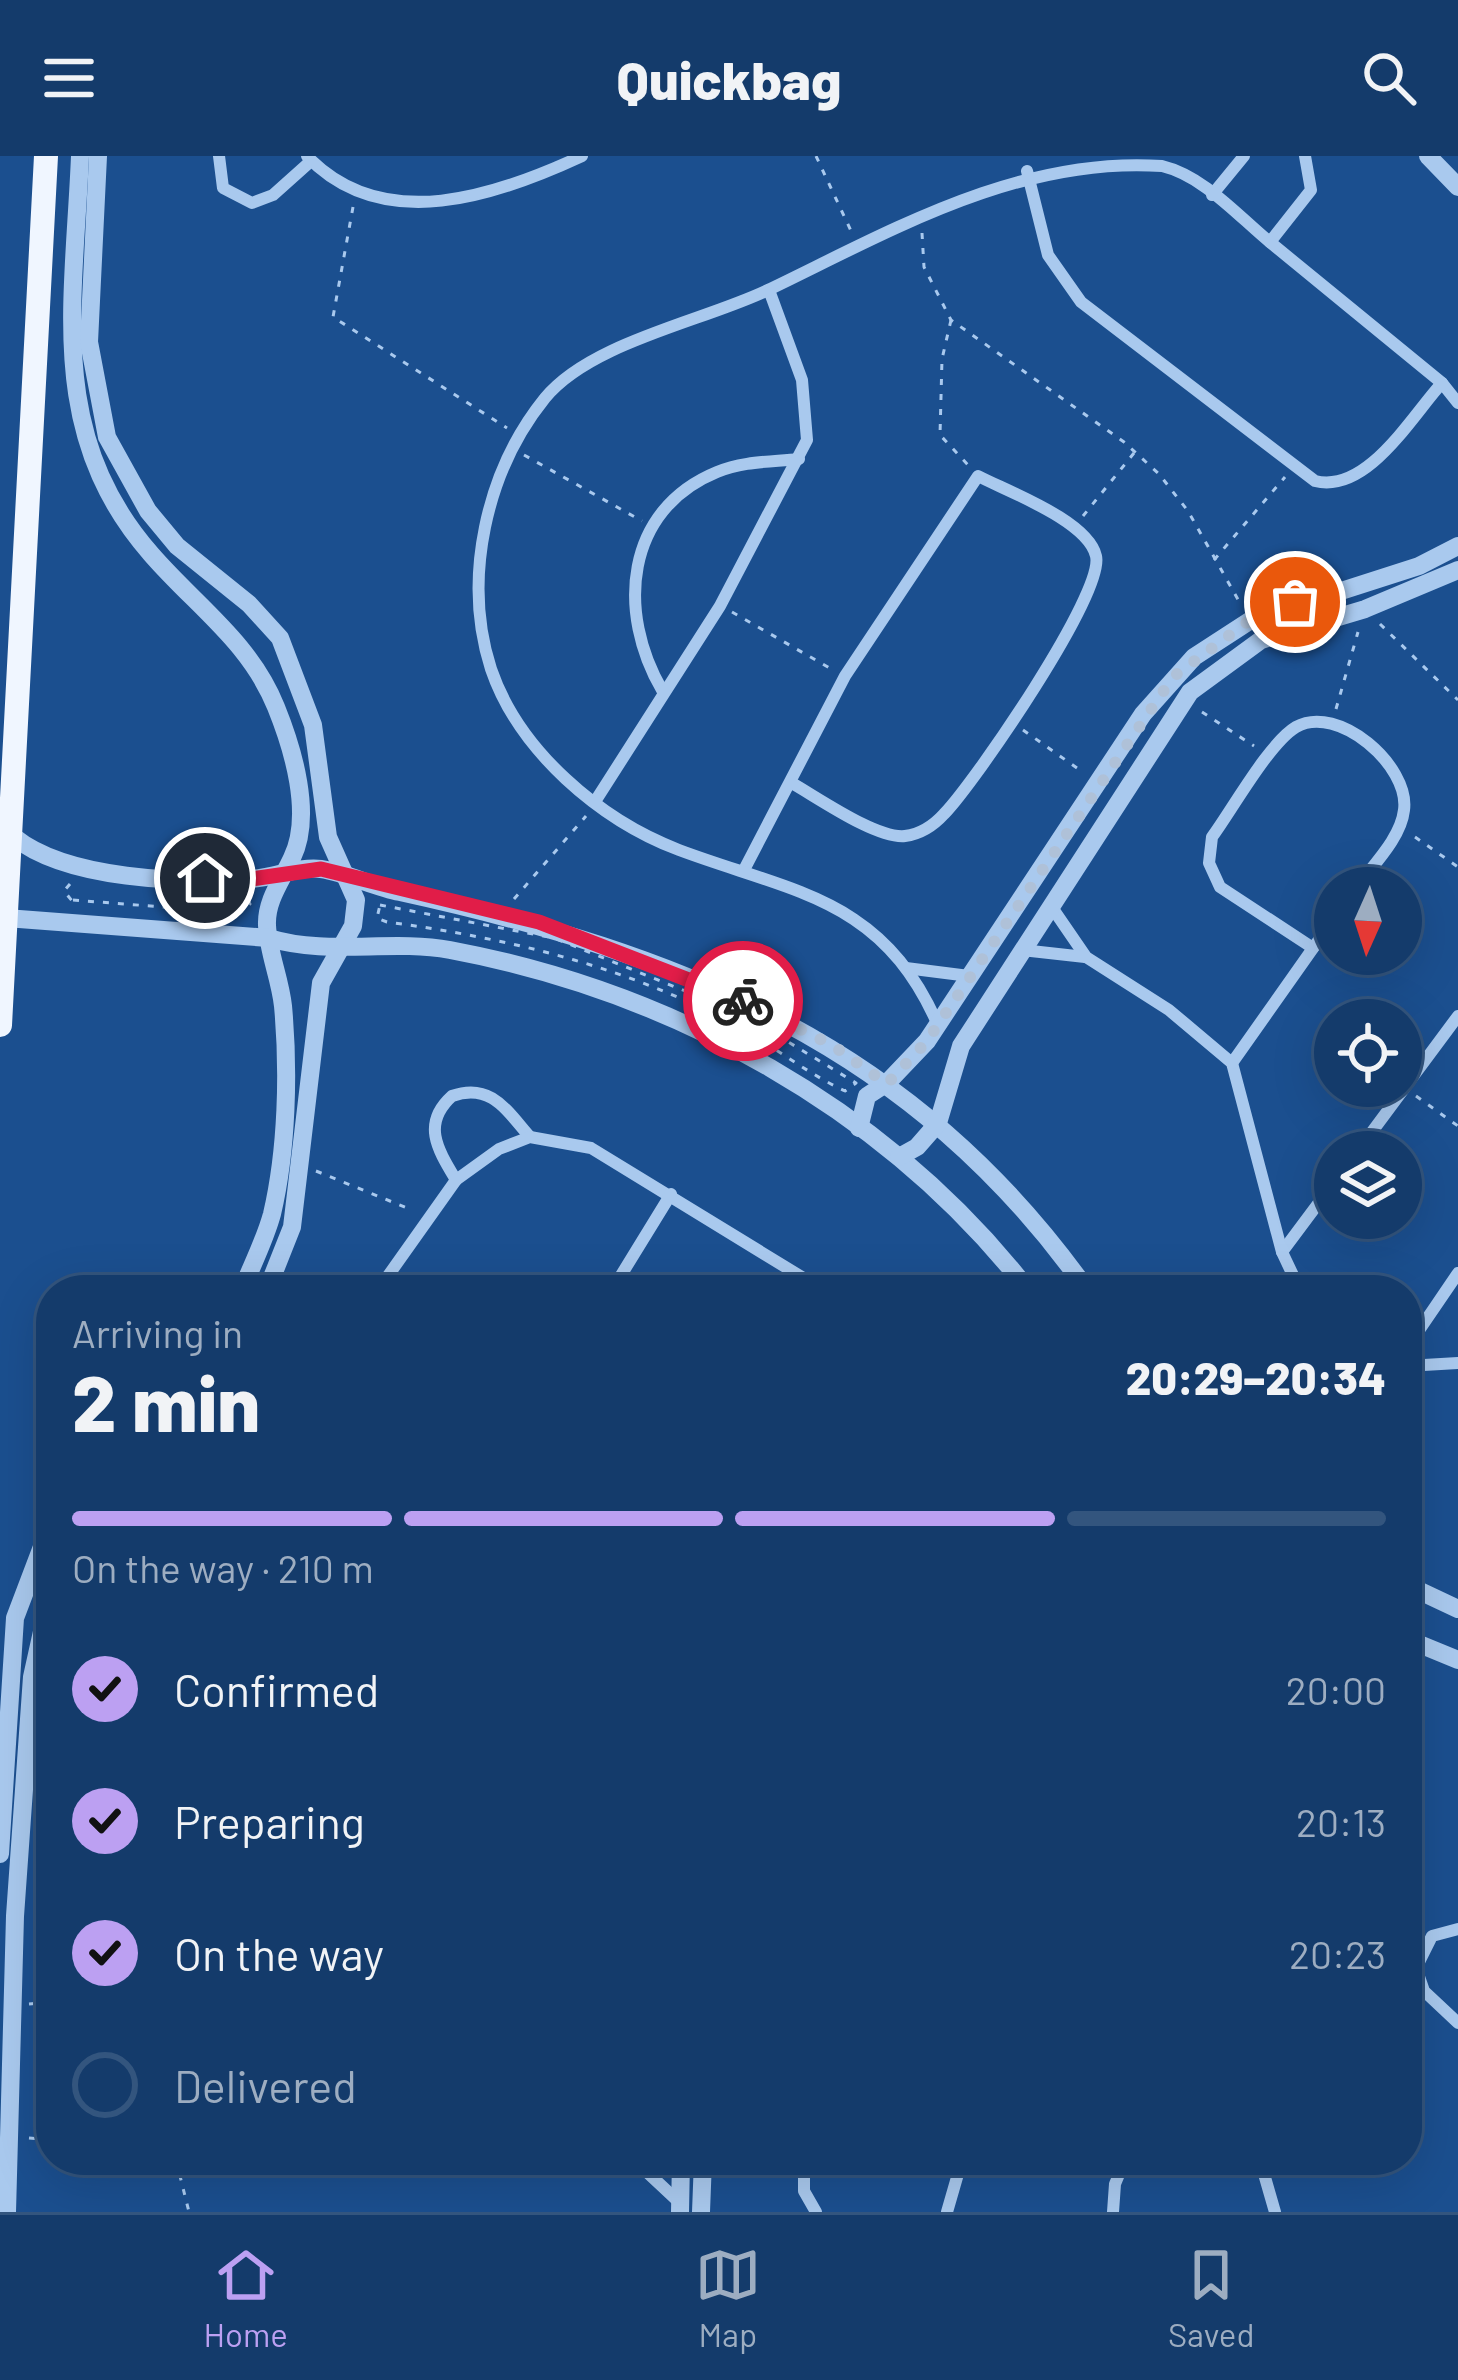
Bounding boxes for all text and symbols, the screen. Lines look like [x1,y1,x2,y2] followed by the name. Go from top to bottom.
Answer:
[36,45,102,111] icon: menu
[1356,45,1422,111] icon: search
[617,46,841,111] text: Quickbag
[1244,551,1346,653] pin
[1262,569,1328,635] icon: bag
[154,827,256,929] pin
[172,845,238,911] icon: home
[1314,867,1422,975] north arrow
[1314,867,1422,1239] map controls
[683,941,803,1061] courier
[710,968,776,1034] icon: bike
[1314,999,1422,1107] button: locate
[1314,1131,1422,1239] button: layers
[72,1309,243,1356] text: Arriving in
[1126,1350,1386,1404] text: 20:29–20:34
[72,1354,260,1448] text: 2 min
[72,1544,374,1591] text: On the way · 210 m
[72,1656,138,1722] icon: check
[174,1662,379,1716] text: Confirmed
[1286,1666,1386,1713] text: 20:00
[72,1788,138,1854] icon: check
[174,1794,365,1848] text: Preparing
[1296,1798,1386,1845] text: 20:13
[72,1920,138,1986] icon: check
[174,1926,384,1980] text: On the way
[1289,1930,1386,1977] text: 20:23
[174,2058,357,2112] text: Delivered
[204,2242,288,2354] tab: Home
[695,2242,761,2354] tab: Map
[1168,2242,1254,2354] tab: Saved

